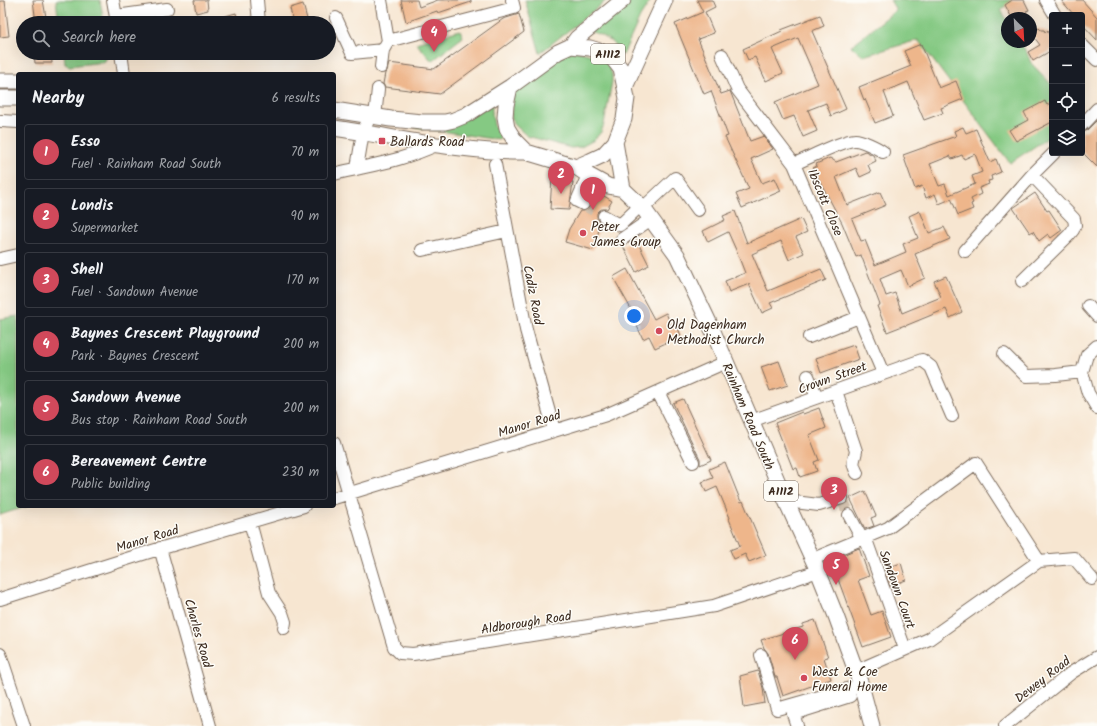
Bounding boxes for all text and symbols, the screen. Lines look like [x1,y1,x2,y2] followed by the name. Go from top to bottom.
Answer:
[1001,12,1037,48] north arrow
[1049,12,1085,156] map controls
[1049,12,1085,48] button: +
[16,16,336,60] search box
[421,19,447,52] pin: 4
[62,26,136,50] text: Search here
[30,27,52,49] icon: search
[591,44,625,64] road number: A1112
[1049,48,1085,84] button: −
[1049,84,1085,120] button: locate
[32,85,84,112] text: Nearby
[272,88,320,109] text: 6 results
[1049,120,1085,156] button: layers
[71,130,100,154] text: Esso
[390,132,465,153] place label: Ballards Road
[377,136,387,146] marker: Ballards Road
[44,142,48,163] text: 1
[291,142,319,163] text: 70 m
[71,154,221,175] text: Fuel · Rainham Road South
[548,161,574,194] pin: 2
[801,166,848,240] street label: Ibscott Close
[580,177,606,210] pin: 1
[71,194,113,218] text: Londis
[42,206,50,227] text: 2
[291,206,319,227] text: 90 m
[591,217,662,253] place label: Peter James Group
[71,218,138,239] text: Supermarket
[578,228,588,238] marker: Peter James Group
[71,258,103,282] text: Shell
[516,264,549,327] street label: Cadiz Road
[42,270,50,291] text: 3
[287,270,319,291] text: 170 m
[71,282,198,303] text: Fuel · Sandown Avenue
[624,306,644,326] your location
[667,315,764,351] place label: Old Dagenham Methodist Church
[71,322,260,346] text: Baynes Crescent Playground
[654,326,664,336] marker: Old Dagenham Methodist Church
[42,334,50,355] text: 4
[283,334,319,355] text: 200 m
[71,346,199,367] text: Park · Baynes Crescent
[795,356,871,401] street label: Crown Street
[716,360,780,473] street label: Rainham Road South
[71,386,181,410] text: Sandown Avenue
[43,398,49,419] text: 5
[283,398,319,419] text: 200 m
[495,405,564,444] street label: Manor Road
[71,410,247,431] text: Bus stop · Rainham Road South
[71,450,207,474] text: Bereavement Centre
[42,462,50,483] text: 6
[282,462,319,483] text: 230 m
[71,474,150,495] text: Public building
[821,477,847,510] pin: 3
[764,481,798,501] road number: A1112
[113,520,182,559] street label: Manor Road
[873,547,921,633] street label: Sandown Court
[823,552,849,585] pin: 5
[178,596,218,671] street label: Charles Road
[480,606,573,641] street label: Aldborough Road
[782,627,808,660] pin: 6
[1010,651,1076,709] street label: Dewey Road
[812,662,888,698] place label: West & Coe Funeral Home
[799,673,809,683] marker: West & Coe Funeral Home

